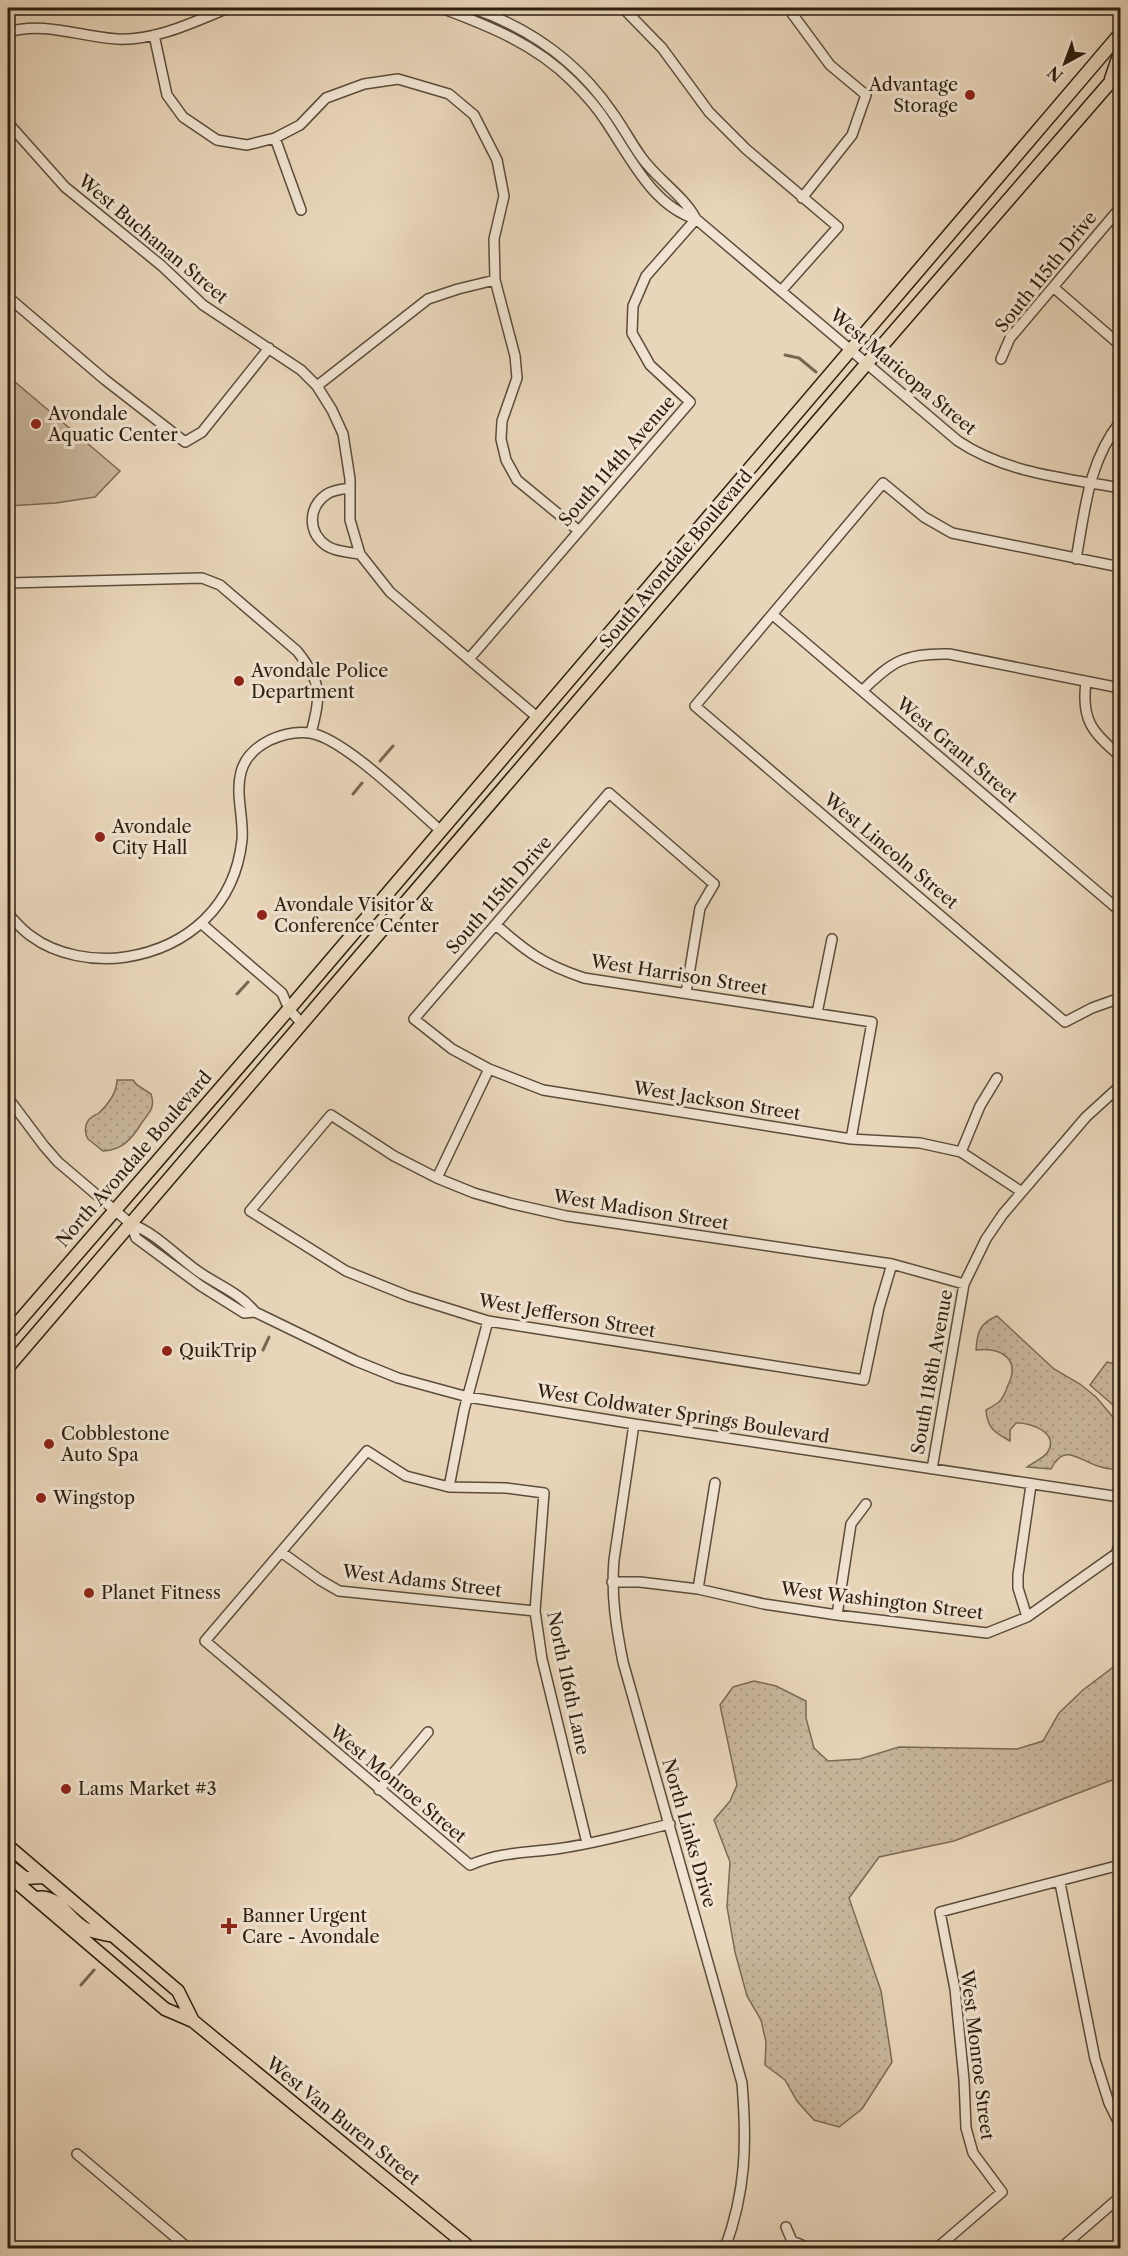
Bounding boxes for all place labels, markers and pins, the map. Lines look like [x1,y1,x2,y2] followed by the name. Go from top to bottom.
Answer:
[868,74,958,117] place label: Advantage Storage
[963,88,977,102] marker: Advantage Storage
[47,403,178,446] place label: Avondale Aquatic Center
[29,417,43,431] marker: Avondale Aquatic Center
[250,660,388,703] place label: Avondale Police Department
[232,674,246,688] marker: Avondale Police Department
[111,816,192,859] place label: Avondale City Hall
[93,830,107,844] marker: Avondale City Hall
[273,894,439,937] place label: Avondale Visitor & Conference Center
[255,908,269,922] marker: Avondale Visitor & Conference Center
[179,1340,257,1362] place label: QuikTrip
[160,1344,174,1358] marker: QuikTrip
[60,1423,170,1466] place label: Cobblestone Auto Spa
[42,1437,56,1451] marker: Cobblestone Auto Spa
[52,1487,135,1509] place label: Wingstop
[34,1491,48,1505] marker: Wingstop
[101,1582,221,1604] place label: Planet Fitness
[82,1586,96,1600] marker: Planet Fitness
[78,1778,217,1800] place label: Lams Market #3
[59,1782,73,1796] marker: Lams Market #3
[242,1905,380,1948] place label: Banner Urgent Care - Avondale
[220,1917,238,1935] marker: Banner Urgent Care - Avondale

